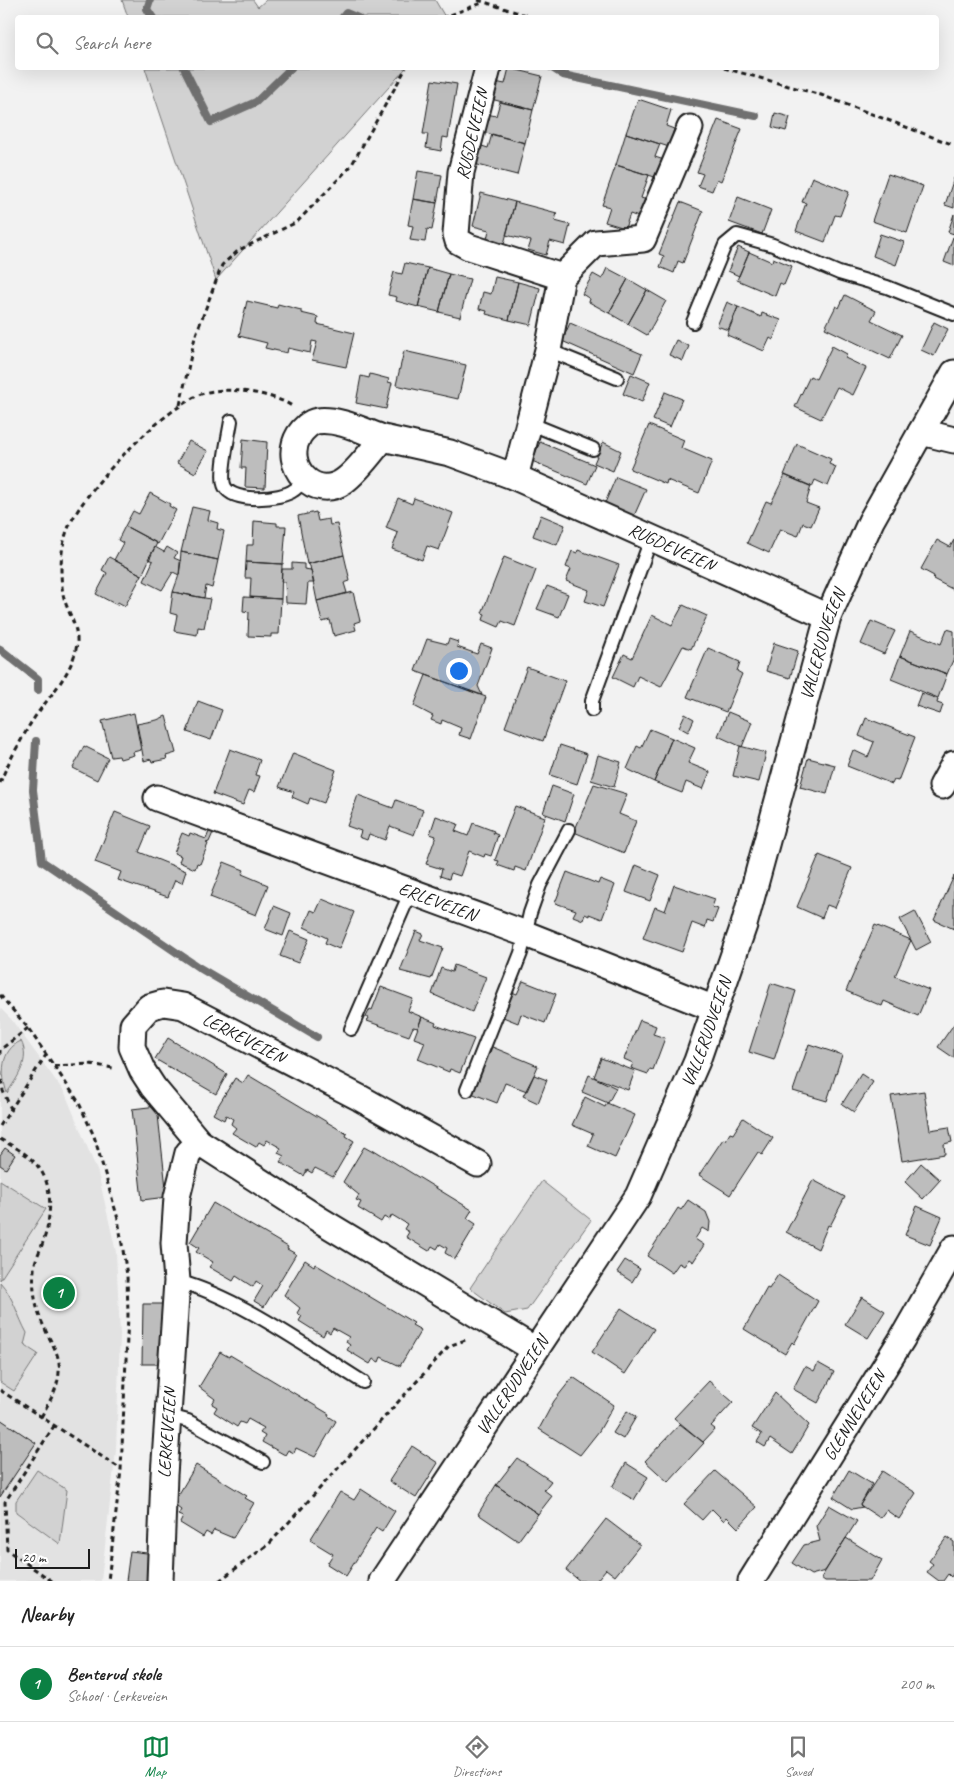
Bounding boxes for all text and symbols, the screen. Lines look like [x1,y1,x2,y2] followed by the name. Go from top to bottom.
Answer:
[15,15,939,70] search box
[33,29,61,57] icon: search
[73,31,150,55] text: Search here
[451,84,494,181] street label: RUGDEVEIEN
[625,518,721,577] street label: RUGDEVEIEN
[795,583,851,702] street label: VALLERUDVEIEN
[446,658,472,684] your location
[396,877,482,927] street label: ERLEVEIEN
[676,972,737,1090] street label: VALLERUDVEIEN
[199,1008,291,1069] street label: LERKEVEIEN
[43,1274,75,1312] pin: 1
[471,1329,555,1439] street label: VALLERUDVEIEN
[818,1364,892,1464] street label: GLENNEVEIEN
[153,1385,181,1479] street label: LERKEVEIEN
[15,1546,90,1569] scale bar
[22,1549,46,1566] text: 20 m
[20,1601,73,1627] text: Nearby
[67,1662,161,1686] text: Benterud skole
[32,1674,40,1694] text: 1
[900,1674,934,1694] text: 200 m
[67,1686,167,1706] text: School · Lerkeveien
[142,1733,170,1780] tab: Map
[453,1733,501,1780] tab: Directions
[784,1733,812,1780] tab: Saved

